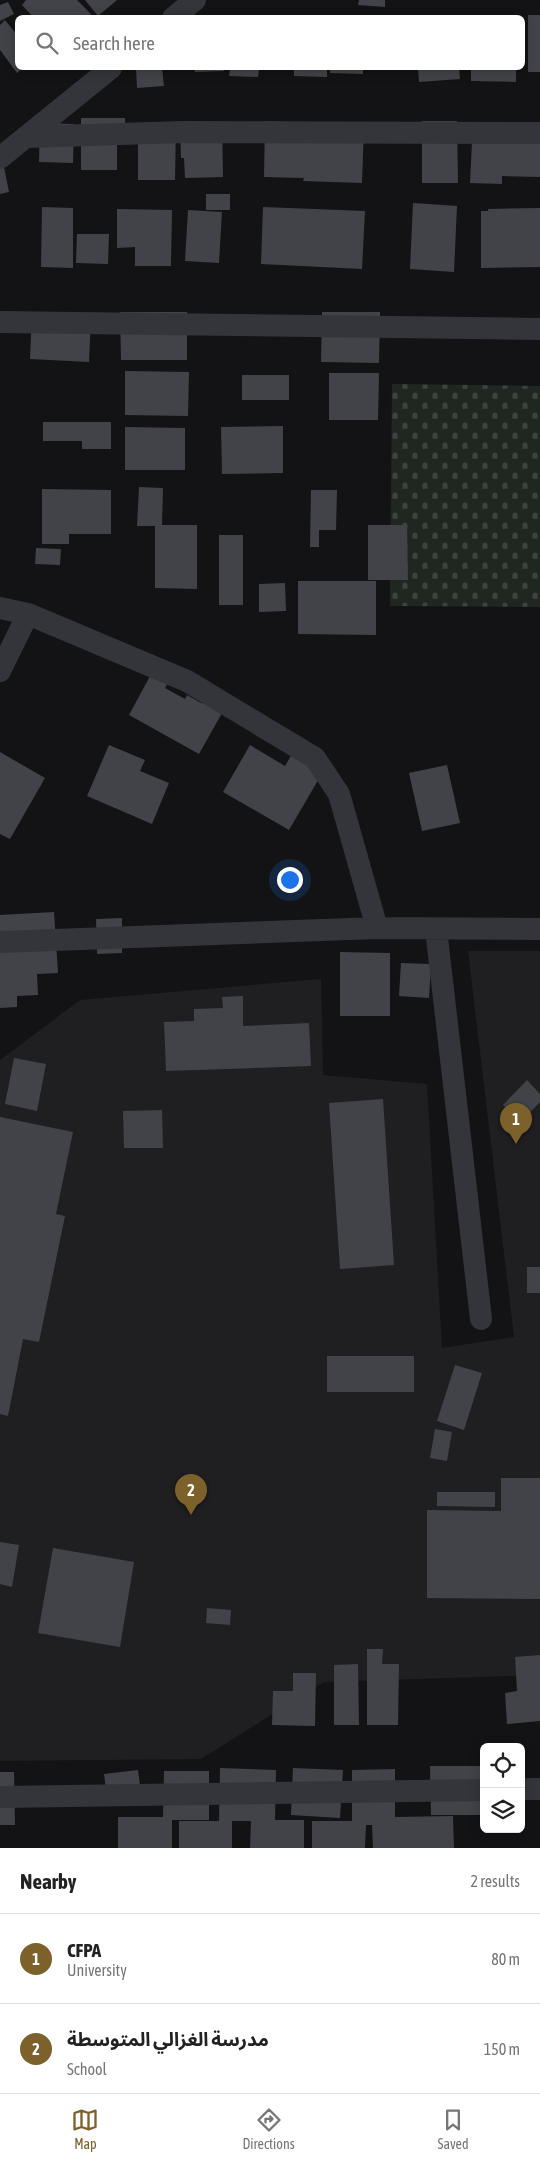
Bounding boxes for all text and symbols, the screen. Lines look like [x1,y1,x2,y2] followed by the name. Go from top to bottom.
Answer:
[15,15,525,70] search box
[33,29,61,57] icon: search
[73,32,155,54] text: Search here
[277,867,303,893] your location
[500,1103,532,1144] pin: 1
[175,1474,207,1515] pin: 2
[480,1743,525,1833] map controls
[480,1743,525,1788] button: locate
[480,1788,525,1833] button: layers
[20,1869,76,1893] text: Nearby
[470,1872,520,1890] text: 2 results
[67,1939,101,1961] text: CFPA
[32,1950,40,1968] text: 1
[491,1950,520,1968] text: 80 m
[67,1961,127,1979] text: University
[67,2028,269,2050] text: مدرسة الغزالي المتوسطة
[32,2040,40,2058] text: 2
[484,2040,520,2058] text: 150 m
[67,2060,107,2078] text: School
[71,2106,99,2152] tab: Map
[242,2106,295,2152] tab: Directions
[438,2106,469,2152] tab: Saved

